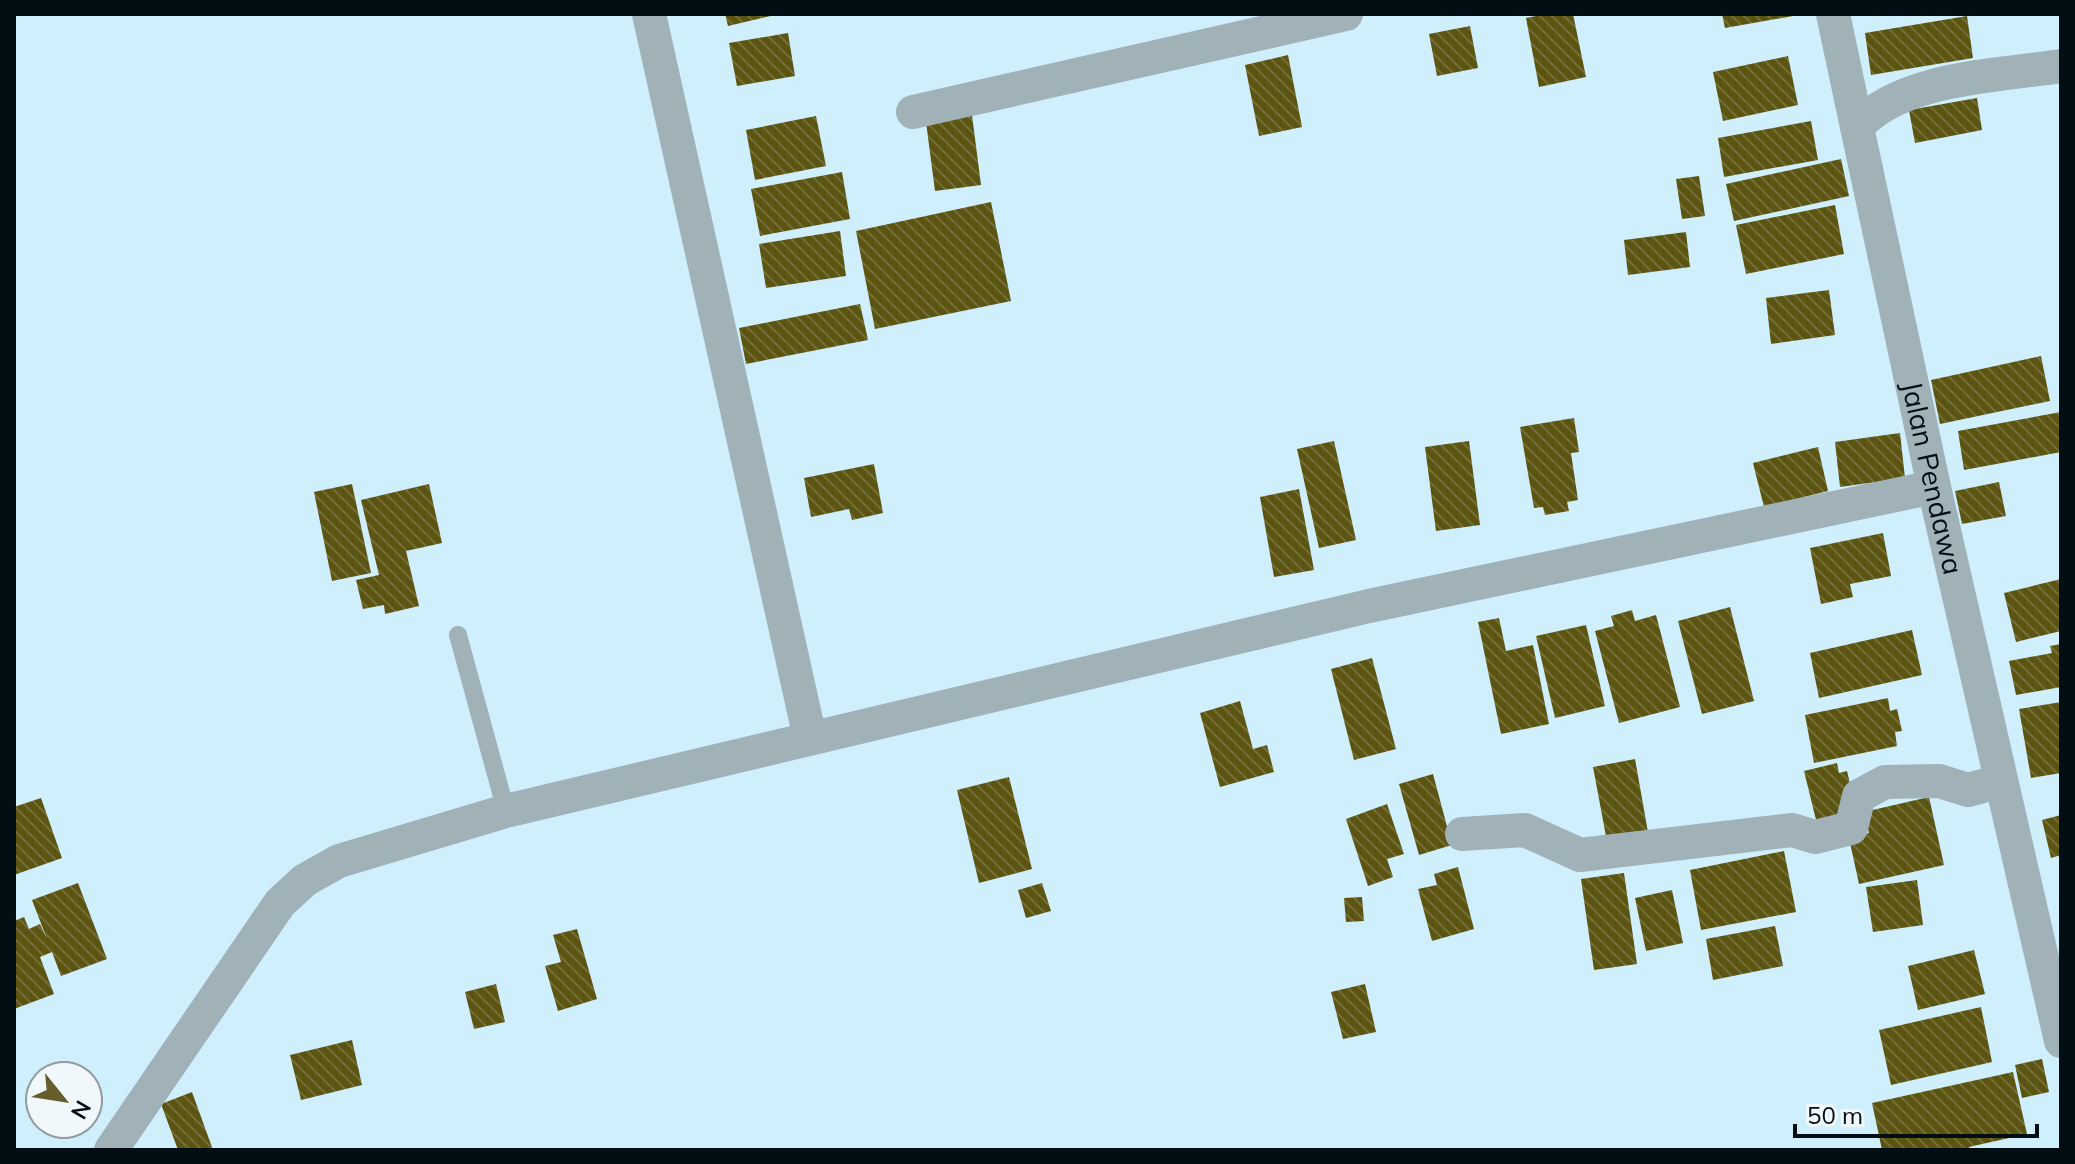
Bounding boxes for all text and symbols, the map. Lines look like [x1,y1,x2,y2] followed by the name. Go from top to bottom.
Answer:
[1895,378,1971,578] street label: Jalan Pendawa
[24,1060,104,1140] north arrow
[1795,1088,2037,1138] scale bar
[65,1096,98,1124] text: N
[1807,1100,1863,1130] text: 50 m

